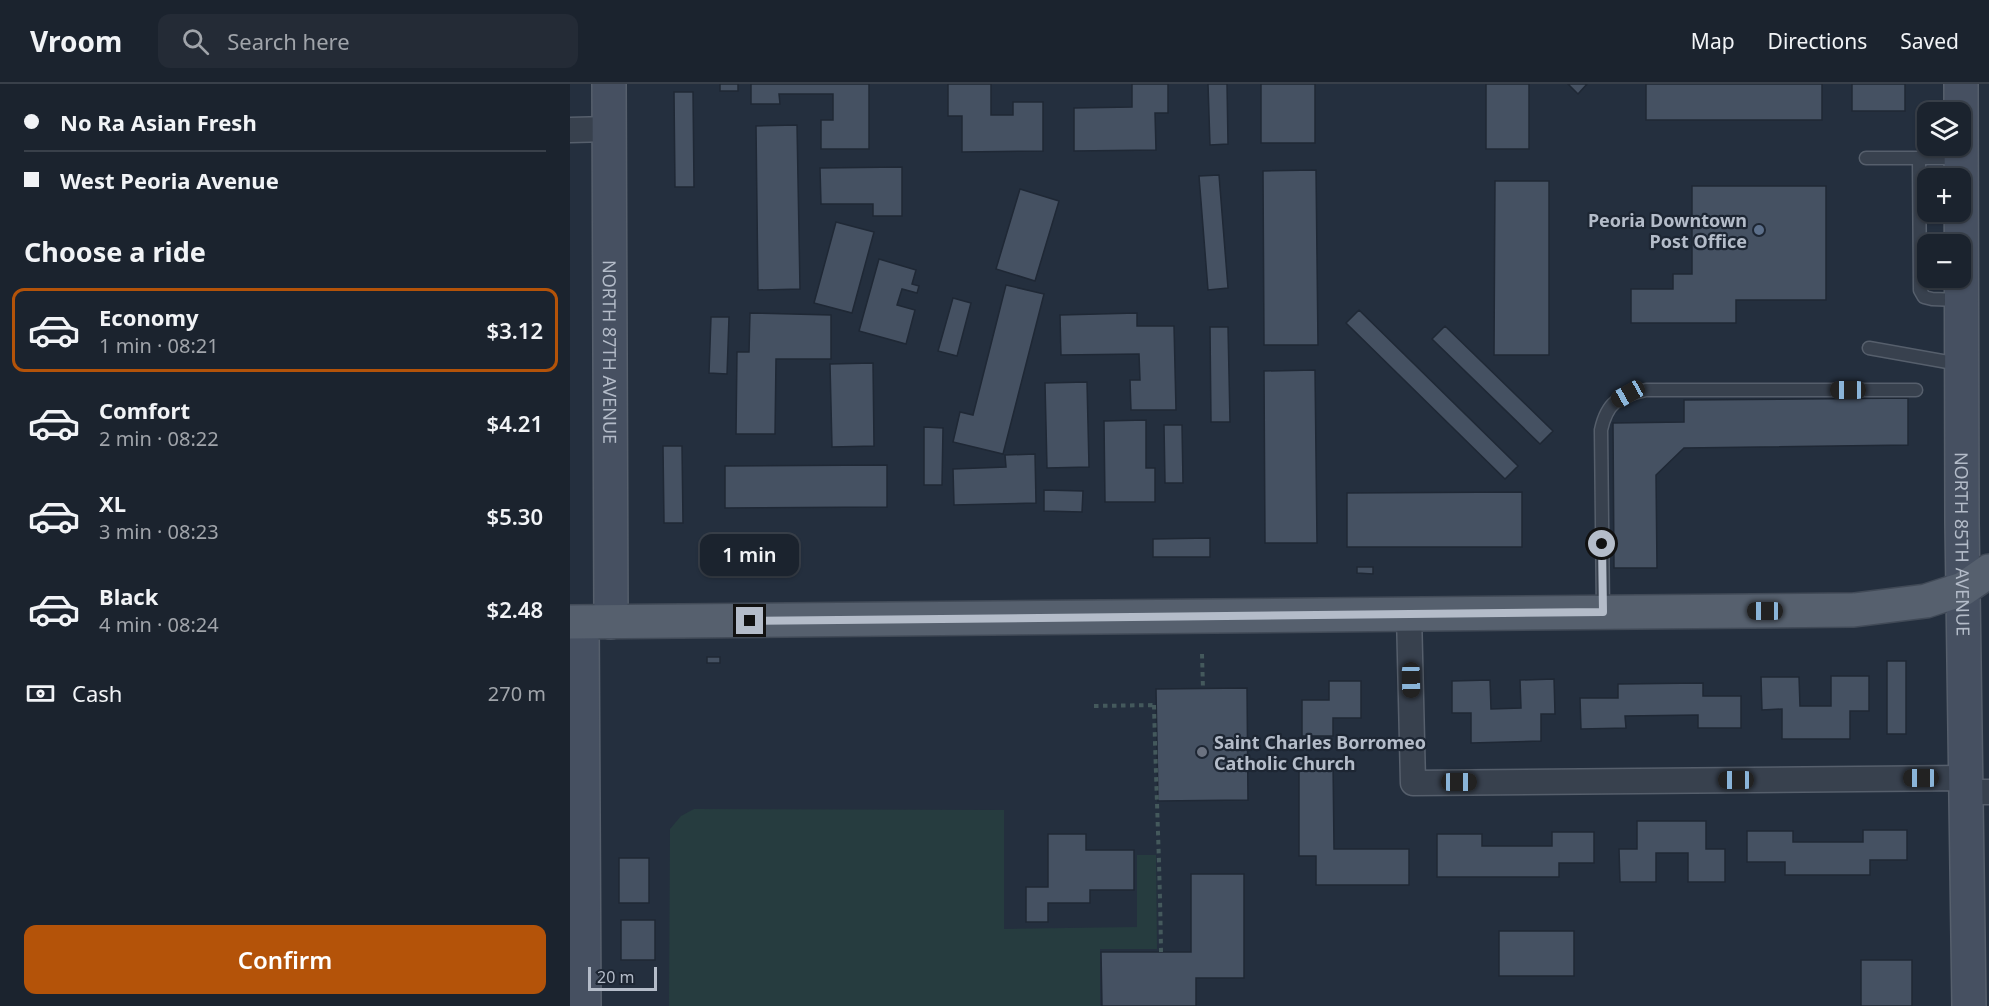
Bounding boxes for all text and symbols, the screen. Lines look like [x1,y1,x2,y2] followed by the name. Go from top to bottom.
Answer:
[158,14,578,68] search box
[30,22,122,60] text: Vroom
[179,25,212,58] icon: search
[227,26,350,56] text: Search here
[1691,27,1735,55] text: Map
[1768,27,1867,55] text: Directions
[1900,27,1959,55] text: Saved
[1917,102,1971,288] map controls
[1917,102,1971,156] button: layers
[60,107,257,137] text: No Ra Asian Fresh
[60,165,279,195] text: West Peoria Avenue
[1917,168,1971,222] button: +
[1588,208,1747,253] place label: Peoria Downtown Post Office
[1752,223,1766,237] marker: Peoria Downtown Post Office
[24,233,206,270] text: Choose a ride
[1917,234,1971,288] button: −
[598,260,622,444] street label: NORTH 87TH AVENUE
[99,302,198,332] text: Economy
[27,303,81,357] icon: car
[487,315,543,345] text: $3.12
[99,332,219,359] text: 1 min · 08:21
[1608,377,1648,411] car
[1830,381,1866,399] car
[99,395,190,425] text: Comfort
[27,396,81,450] icon: car
[487,408,543,438] text: $4.21
[99,425,219,452] text: 2 min · 08:22
[1950,452,1976,636] street label: NORTH 85TH AVENUE
[99,488,126,518] text: XL
[27,489,81,543] icon: car
[487,501,543,531] text: $5.30
[99,518,219,545] text: 3 min · 08:23
[1588,530,1615,557] route start
[700,534,800,576] callout: 1 min
[722,541,777,568] text: 1 min
[99,581,158,611] text: Black
[27,582,81,636] icon: car
[487,594,543,624] text: $2.48
[1747,602,1783,620] car
[736,607,763,634] route end
[99,611,219,638] text: 4 min · 08:24
[1402,662,1420,698] car
[24,677,57,710] icon: cash
[72,678,122,708] text: Cash
[488,680,546,707] text: 270 m
[1214,730,1426,775] place label: Saint Charles Borromeo Catholic Church
[1195,745,1209,759] marker: Saint Charles Borromeo Catholic Church
[1903,769,1939,787] car
[1718,771,1754,789] car
[1441,773,1477,791] car
[24,925,546,994] button: Confirm
[588,964,657,992] scale bar
[597,966,634,988] text: 20 m

